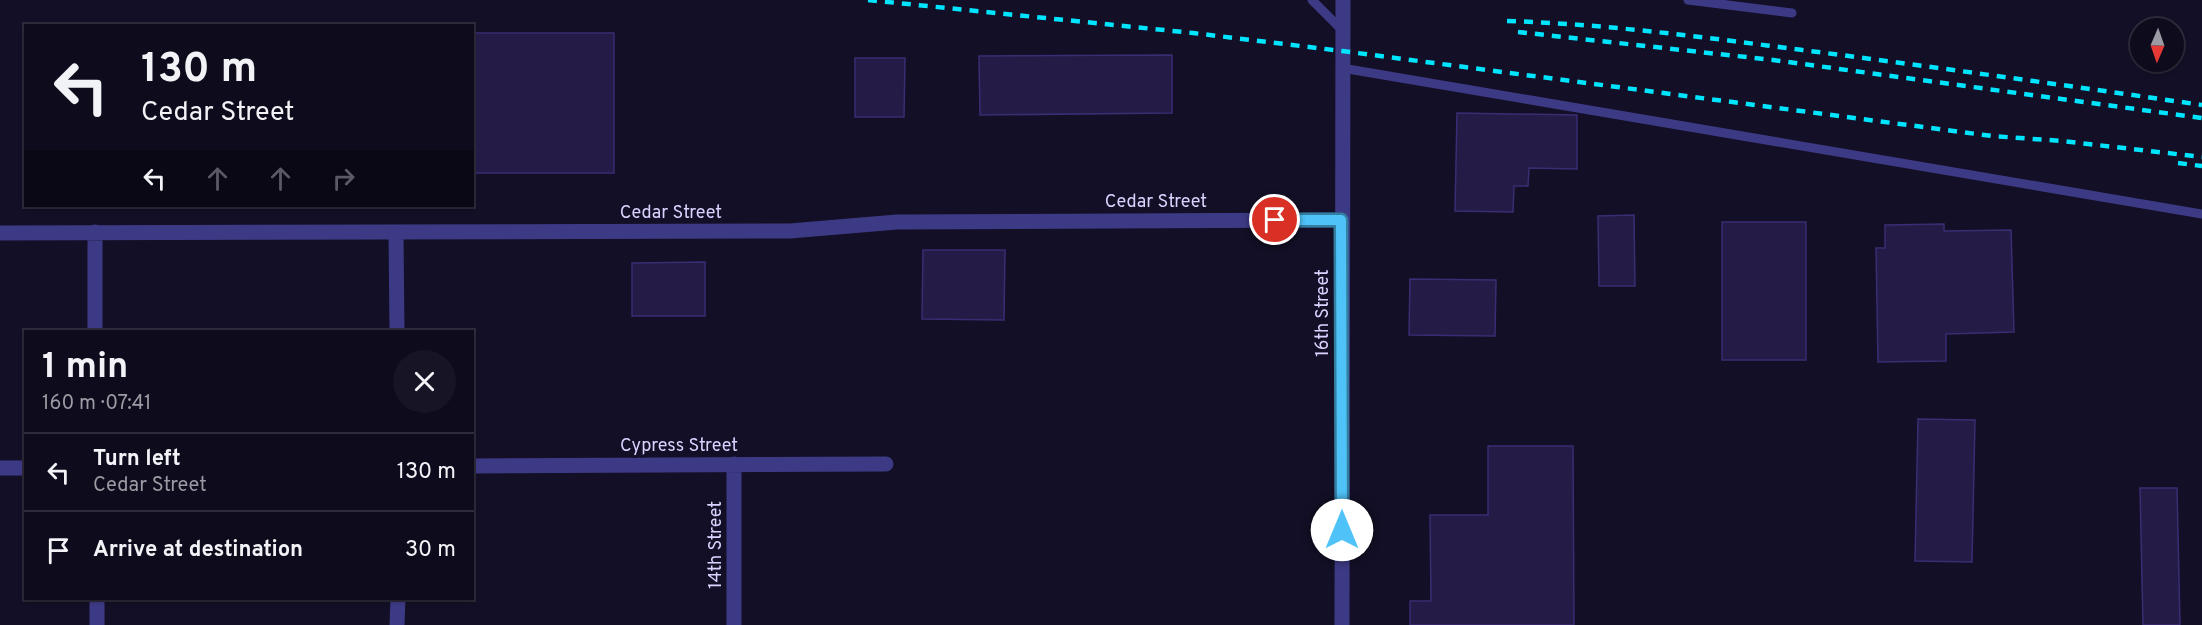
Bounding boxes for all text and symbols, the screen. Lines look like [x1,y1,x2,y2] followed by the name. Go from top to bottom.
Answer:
[2130,18,2184,72] north arrow
[2130,18,2184,72] map controls
[141,44,257,97] text: 130 m
[42,48,120,126] icon: left
[141,96,295,130] text: Cedar Street
[138,162,171,195] icon: left
[201,162,234,195] icon: ahead
[264,162,297,195] icon: ahead
[327,162,360,195] icon: right
[1105,191,1207,214] street label: Cedar Street
[1249,194,1300,245] pin
[620,202,722,225] street label: Cedar Street
[1258,203,1291,236] icon: arrive
[1312,269,1335,357] street label: 16th Street
[42,345,128,391] text: 1 min
[393,350,456,413] button: close
[42,391,152,417] text: 160 m · 07:41
[620,435,738,458] street label: Cypress Street
[93,446,181,473] text: Turn left
[42,456,75,489] icon: left
[397,459,456,486] text: 130 m
[93,473,207,499] text: Cedar Street
[1310,498,1374,562] position arrow
[705,501,728,589] street label: 14th Street
[42,534,75,567] icon: arrive
[93,537,303,564] text: Arrive at destination
[405,537,456,564] text: 30 m

